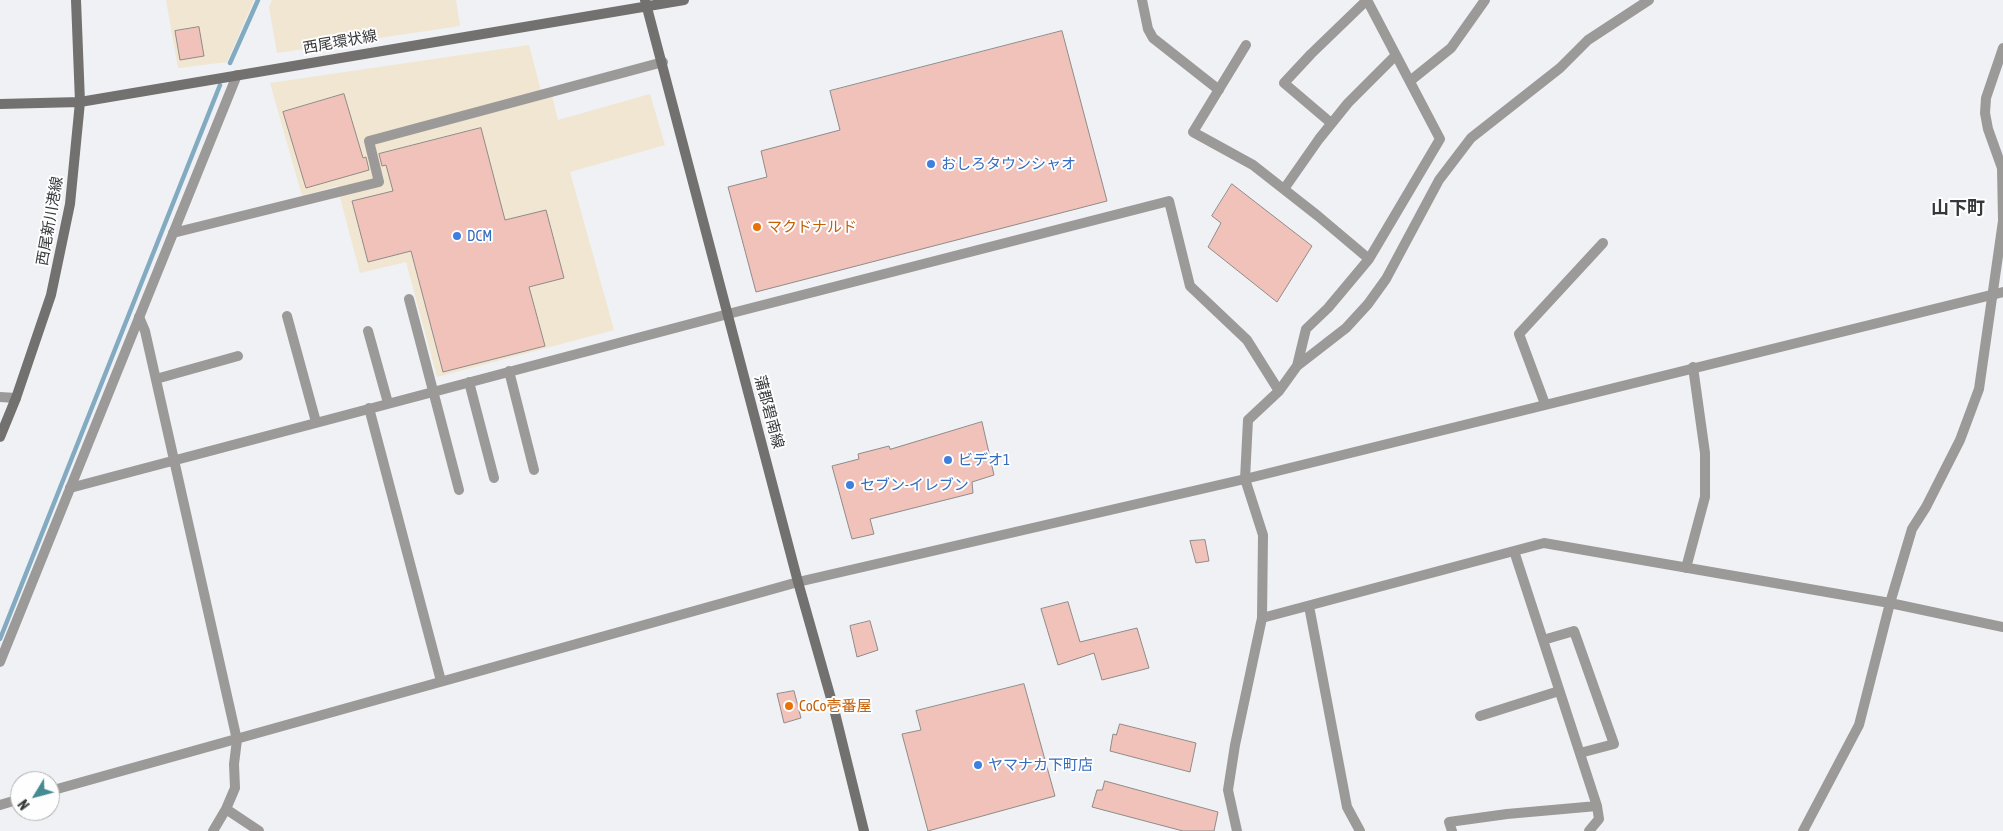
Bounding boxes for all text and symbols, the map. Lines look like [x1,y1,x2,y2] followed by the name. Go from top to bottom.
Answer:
[302,27,378,57] street label: 西尾環状線
[941,155,1076,173] place label: おしろタウンシャオ
[925,158,937,170] marker: おしろタウンシャオ
[33,175,67,267] street label: 西尾新川港線
[1931,197,1985,219] district label: 山下町
[767,218,857,236] place label: マクドナルド
[751,221,763,233] marker: マクドナルド
[467,227,492,245] place label: DCM
[451,230,463,242] marker: DCM
[751,373,787,451] street label: 蒲郡碧南線
[958,451,1010,469] place label: ビデオ1
[942,454,954,466] marker: ビデオ1
[860,476,969,494] place label: セブン-イレブン
[844,479,856,491] marker: セブン-イレブン
[799,697,872,715] place label: CoCo壱番屋
[783,700,795,712] marker: CoCo壱番屋
[988,756,1093,774] place label: ヤマナカ下町店
[972,759,984,771] marker: ヤマナカ下町店
[10,771,60,821] north arrow
[15,796,33,813] text: N

